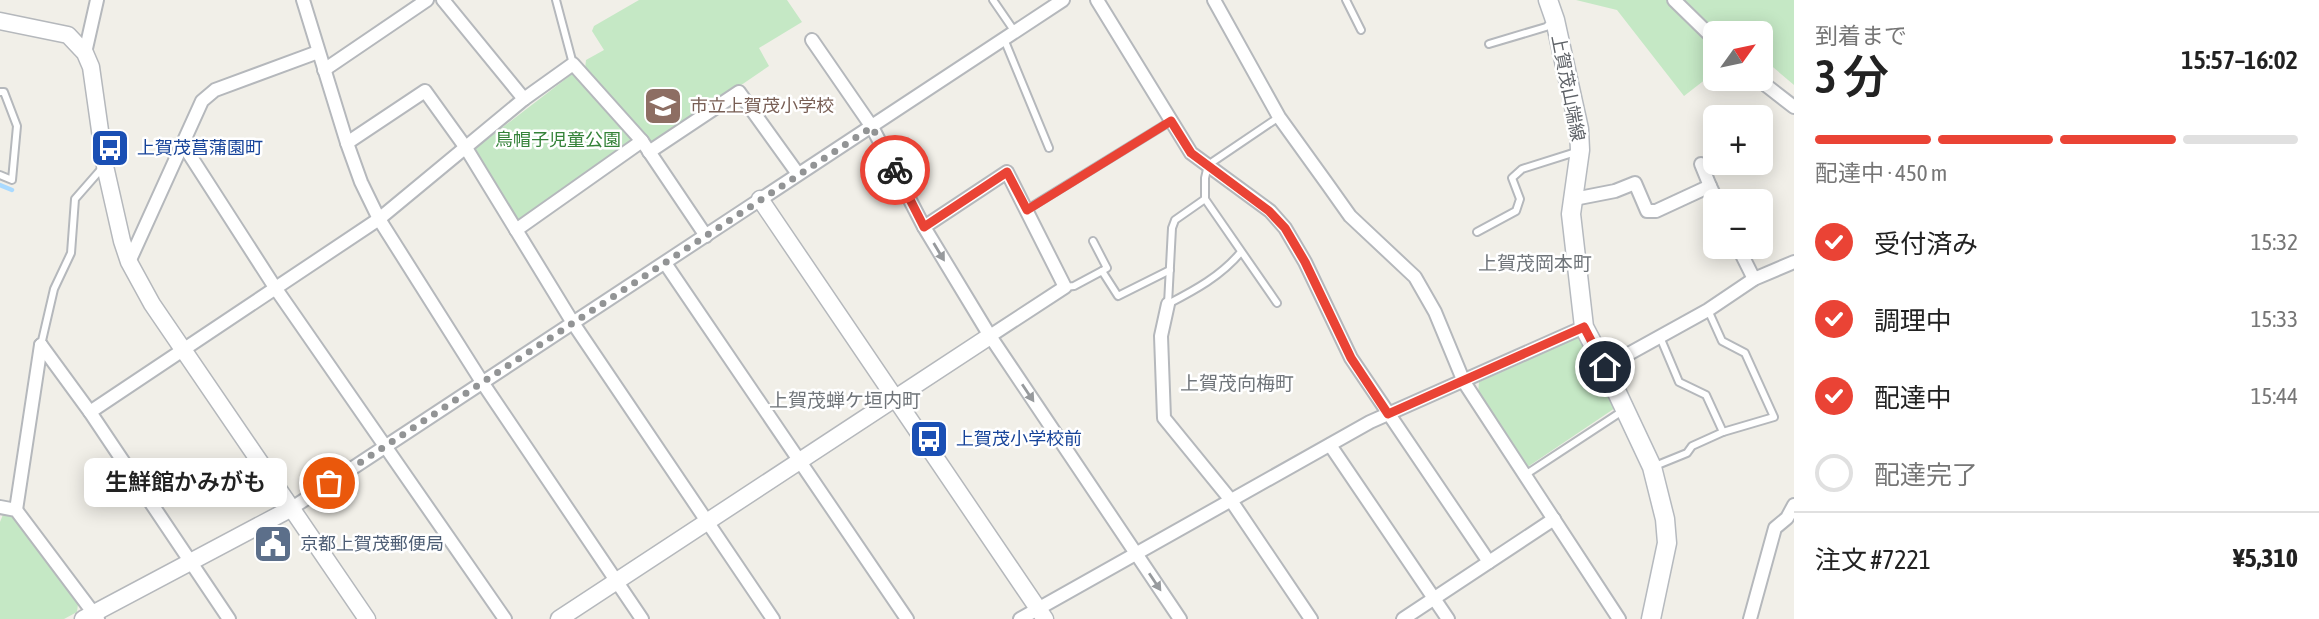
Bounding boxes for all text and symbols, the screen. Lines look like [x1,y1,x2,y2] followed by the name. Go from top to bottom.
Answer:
[1703,21,1773,91] north arrow
[1703,21,1773,259] map controls
[1815,23,1907,49] text: 到着まで
[1548,33,1589,143] street label: 上賀茂山端線
[2181,45,2298,75] text: 15:57–16:02
[1815,50,1889,103] text: 3 分
[642,85,684,127] school or university icon: 市立上賀茂小学校
[690,95,834,116] place label: 市立上賀茂小学校
[1703,105,1773,175] button: +
[89,127,131,169] bus stop icon: 上賀茂菖蒲園町
[495,129,621,150] park label: 鳥帽子児童公園
[860,135,930,205] courier
[137,137,263,158] place label: 上賀茂菖蒲園町
[876,151,914,189] icon: bike
[1815,160,1947,186] text: 配達中 · 450 m
[1703,189,1773,259] button: −
[1815,223,1853,261] icon: check
[1874,229,1978,259] text: 受付済み
[2251,229,2298,255] text: 15:32
[933,243,945,262] one-way arrow
[1478,252,1592,274] district label: 上賀茂岡本町
[1815,300,1853,338] icon: check
[1874,306,1952,336] text: 調理中
[2251,306,2298,332] text: 15:33
[1575,337,1635,397] pin
[1586,348,1624,386] icon: home
[1180,372,1294,394] district label: 上賀茂向梅町
[1815,377,1853,415] icon: check
[1874,383,1952,413] text: 配達中
[2251,383,2298,409] text: 15:44
[1021,384,1035,402] one-way arrow
[769,389,921,411] district label: 上賀茂蝉ケ垣内町
[908,418,950,460] bus stop icon: 上賀茂小学校前
[956,428,1082,449] place label: 上賀茂小学校前
[299,453,359,513] pin
[84,458,287,508] callout: 生鮮館かみがも
[1874,460,1978,490] text: 配達完了
[310,464,348,502] icon: bag
[105,469,266,495] text: 生鮮館かみがも
[252,523,294,565] public building icon: 京都上賀茂郵便局
[300,533,444,554] place label: 京都上賀茂郵便局
[2233,543,2298,573] text: ¥5,310
[1815,545,1931,575] text: 注文 #7221
[1148,572,1161,591] one-way arrow

